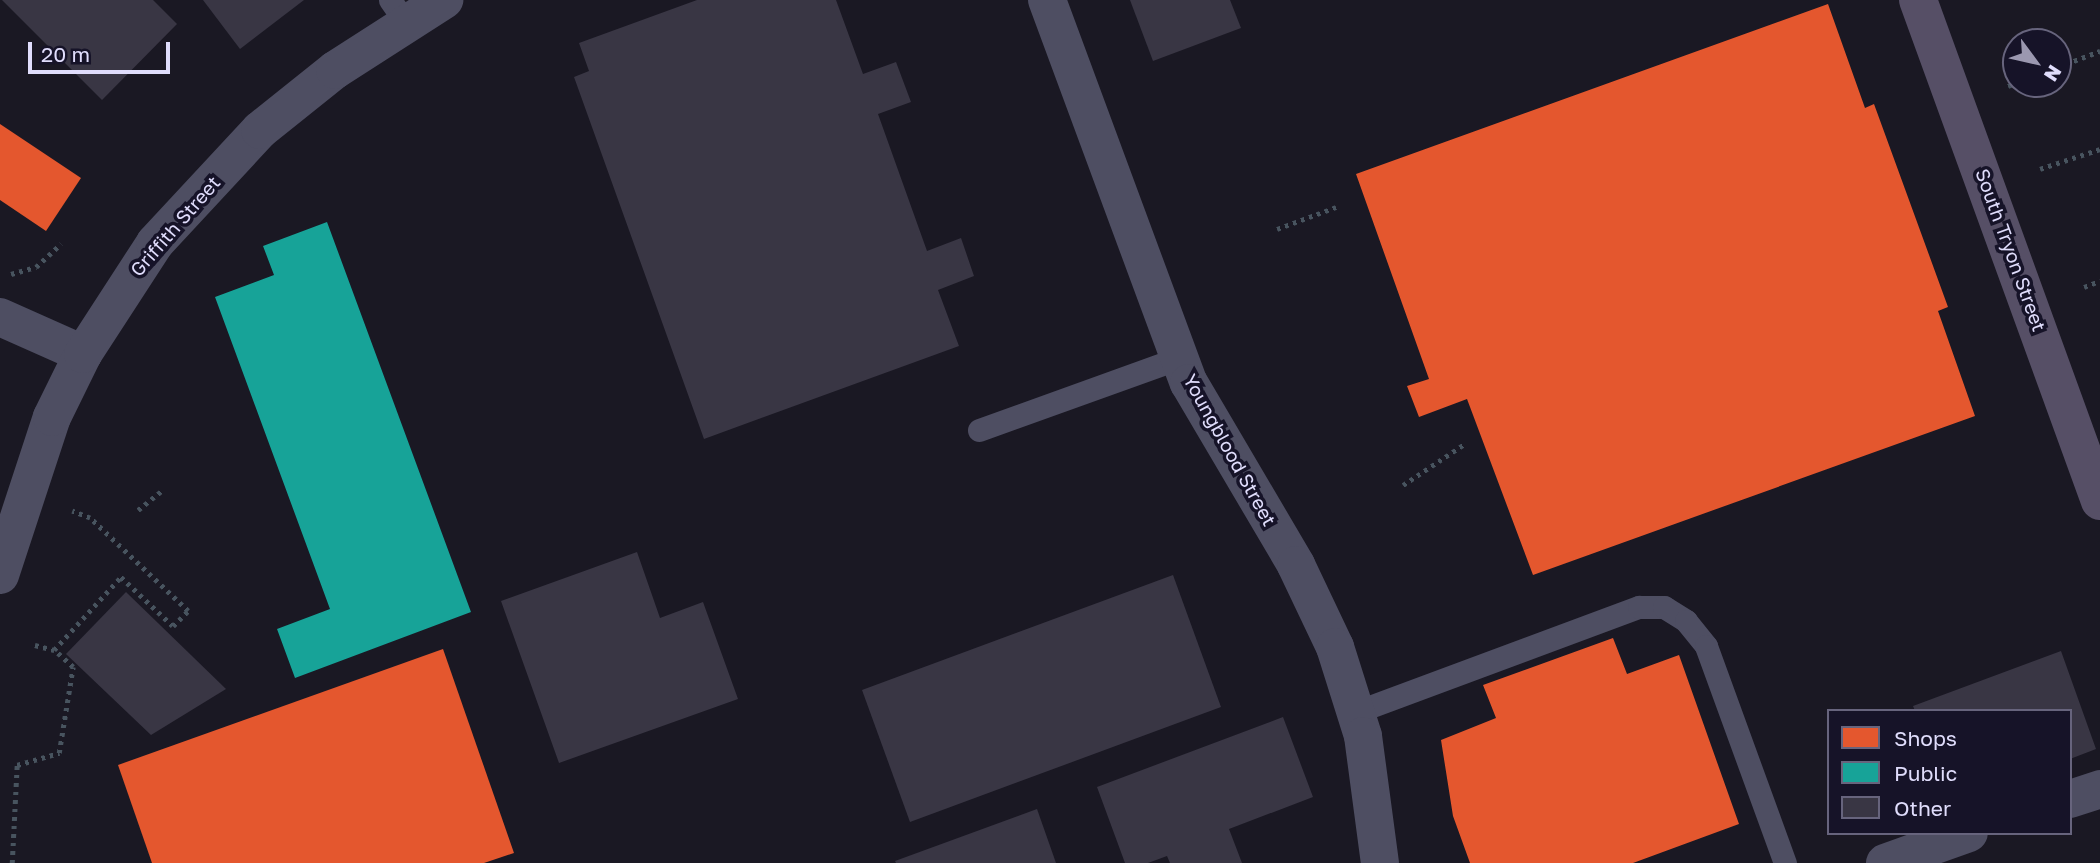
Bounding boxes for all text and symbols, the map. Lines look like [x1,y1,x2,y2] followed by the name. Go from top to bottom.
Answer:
[32,28,173,72] scale bar
[2002,28,2072,98] north arrow
[41,41,90,67] text: 20 m
[2040,61,2067,86] text: N
[1971,166,2051,334] street label: South Tryon Street
[125,171,225,281] street label: Griffith Street
[1179,370,1281,530] street label: Youngblood Street
[1827,709,2072,835] legend
[1894,725,1957,751] text: Shops
[1894,760,1957,786] text: Public
[1894,795,1951,821] text: Other

